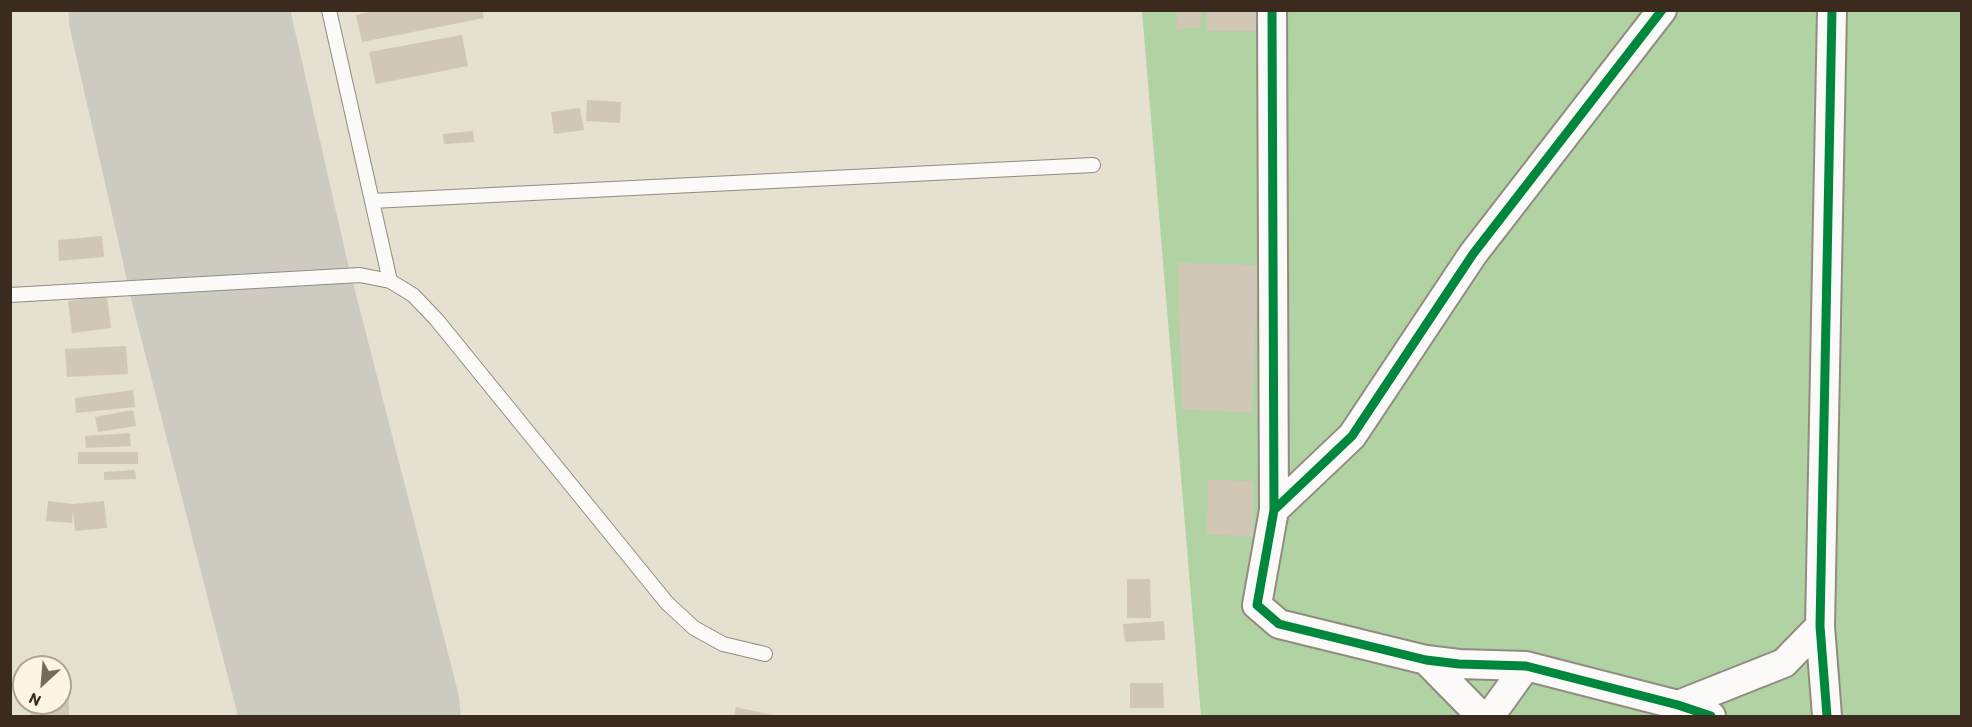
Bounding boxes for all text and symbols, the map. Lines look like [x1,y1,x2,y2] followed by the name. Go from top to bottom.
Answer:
[12,655,72,715] north arrow
[26,689,44,711] text: N

